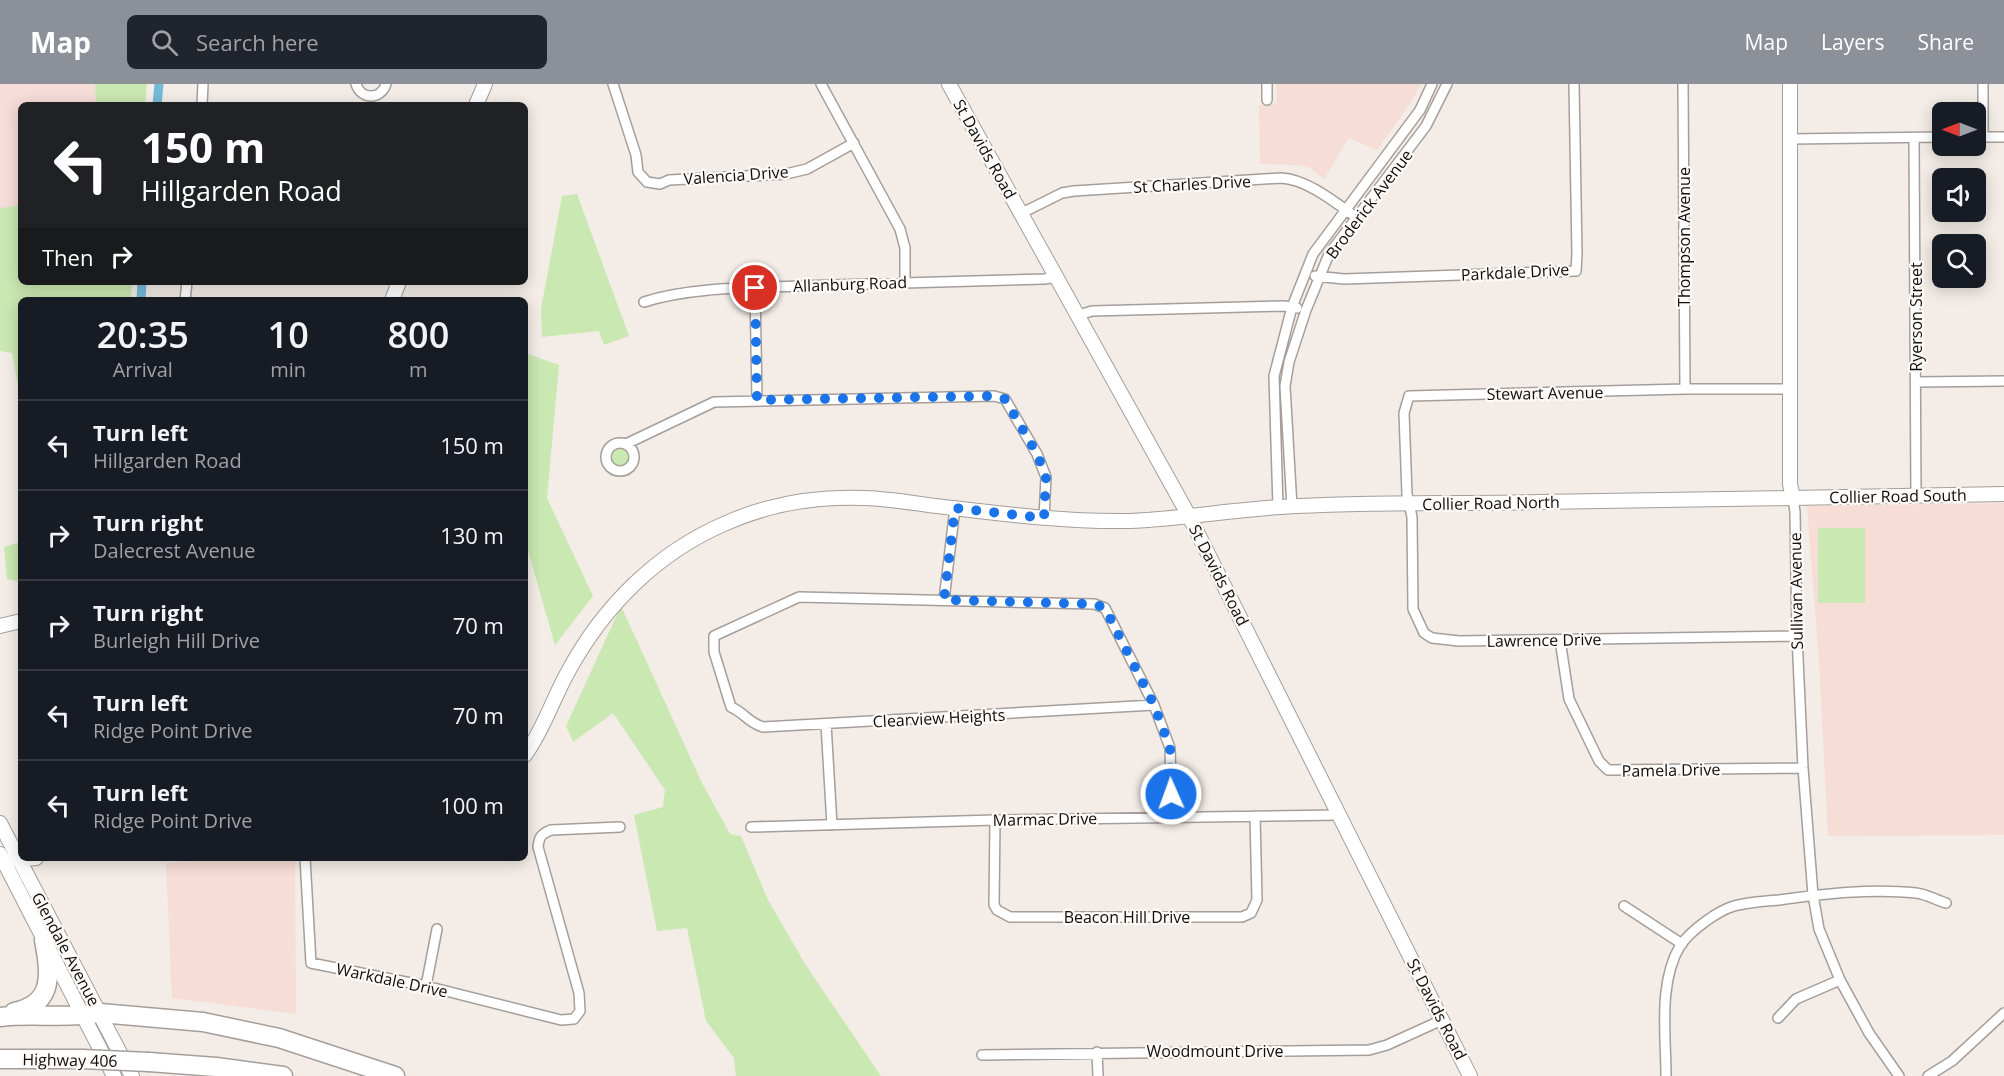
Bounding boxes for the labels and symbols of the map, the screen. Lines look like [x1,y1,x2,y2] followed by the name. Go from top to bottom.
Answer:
[948,95,1022,203] street label: St Davids Road
[1932,102,1986,156] north arrow
[1321,145,1417,263] street label: Broderick Avenue
[683,160,789,190] street label: Valencia Drive
[1673,167,1695,307] street label: Thompson Avenue
[1133,170,1251,198] street label: St Charles Drive
[1460,258,1570,286] street label: Parkdale Drive
[729,262,780,313] pin
[1905,262,1927,372] street label: Ryerson Street
[793,271,907,297] street label: Allanburg Road
[1486,381,1604,405] street label: Stewart Avenue
[1829,484,1967,508] street label: Collier Road South
[1422,491,1560,515] street label: Collier Road North
[1184,521,1254,629] street label: St Davids Road
[1784,532,1808,650] street label: Sullivan Avenue
[1486,628,1602,652] street label: Lawrence Drive
[872,704,1006,732] street label: Clearview Heights
[1622,758,1720,782] street label: Pamela Drive
[1139,762,1203,826] position arrow
[993,807,1097,831] street label: Marmac Drive
[27,888,105,1010] street label: Glendale Avenue
[1064,906,1190,928] street label: Beacon Hill Drive
[1402,955,1472,1063] street label: St Davids Road
[334,957,450,1003] street label: Warkdale Drive
[1147,1040,1283,1062] street label: Woodmount Drive
[22,1048,118,1072] street label: Highway 406

